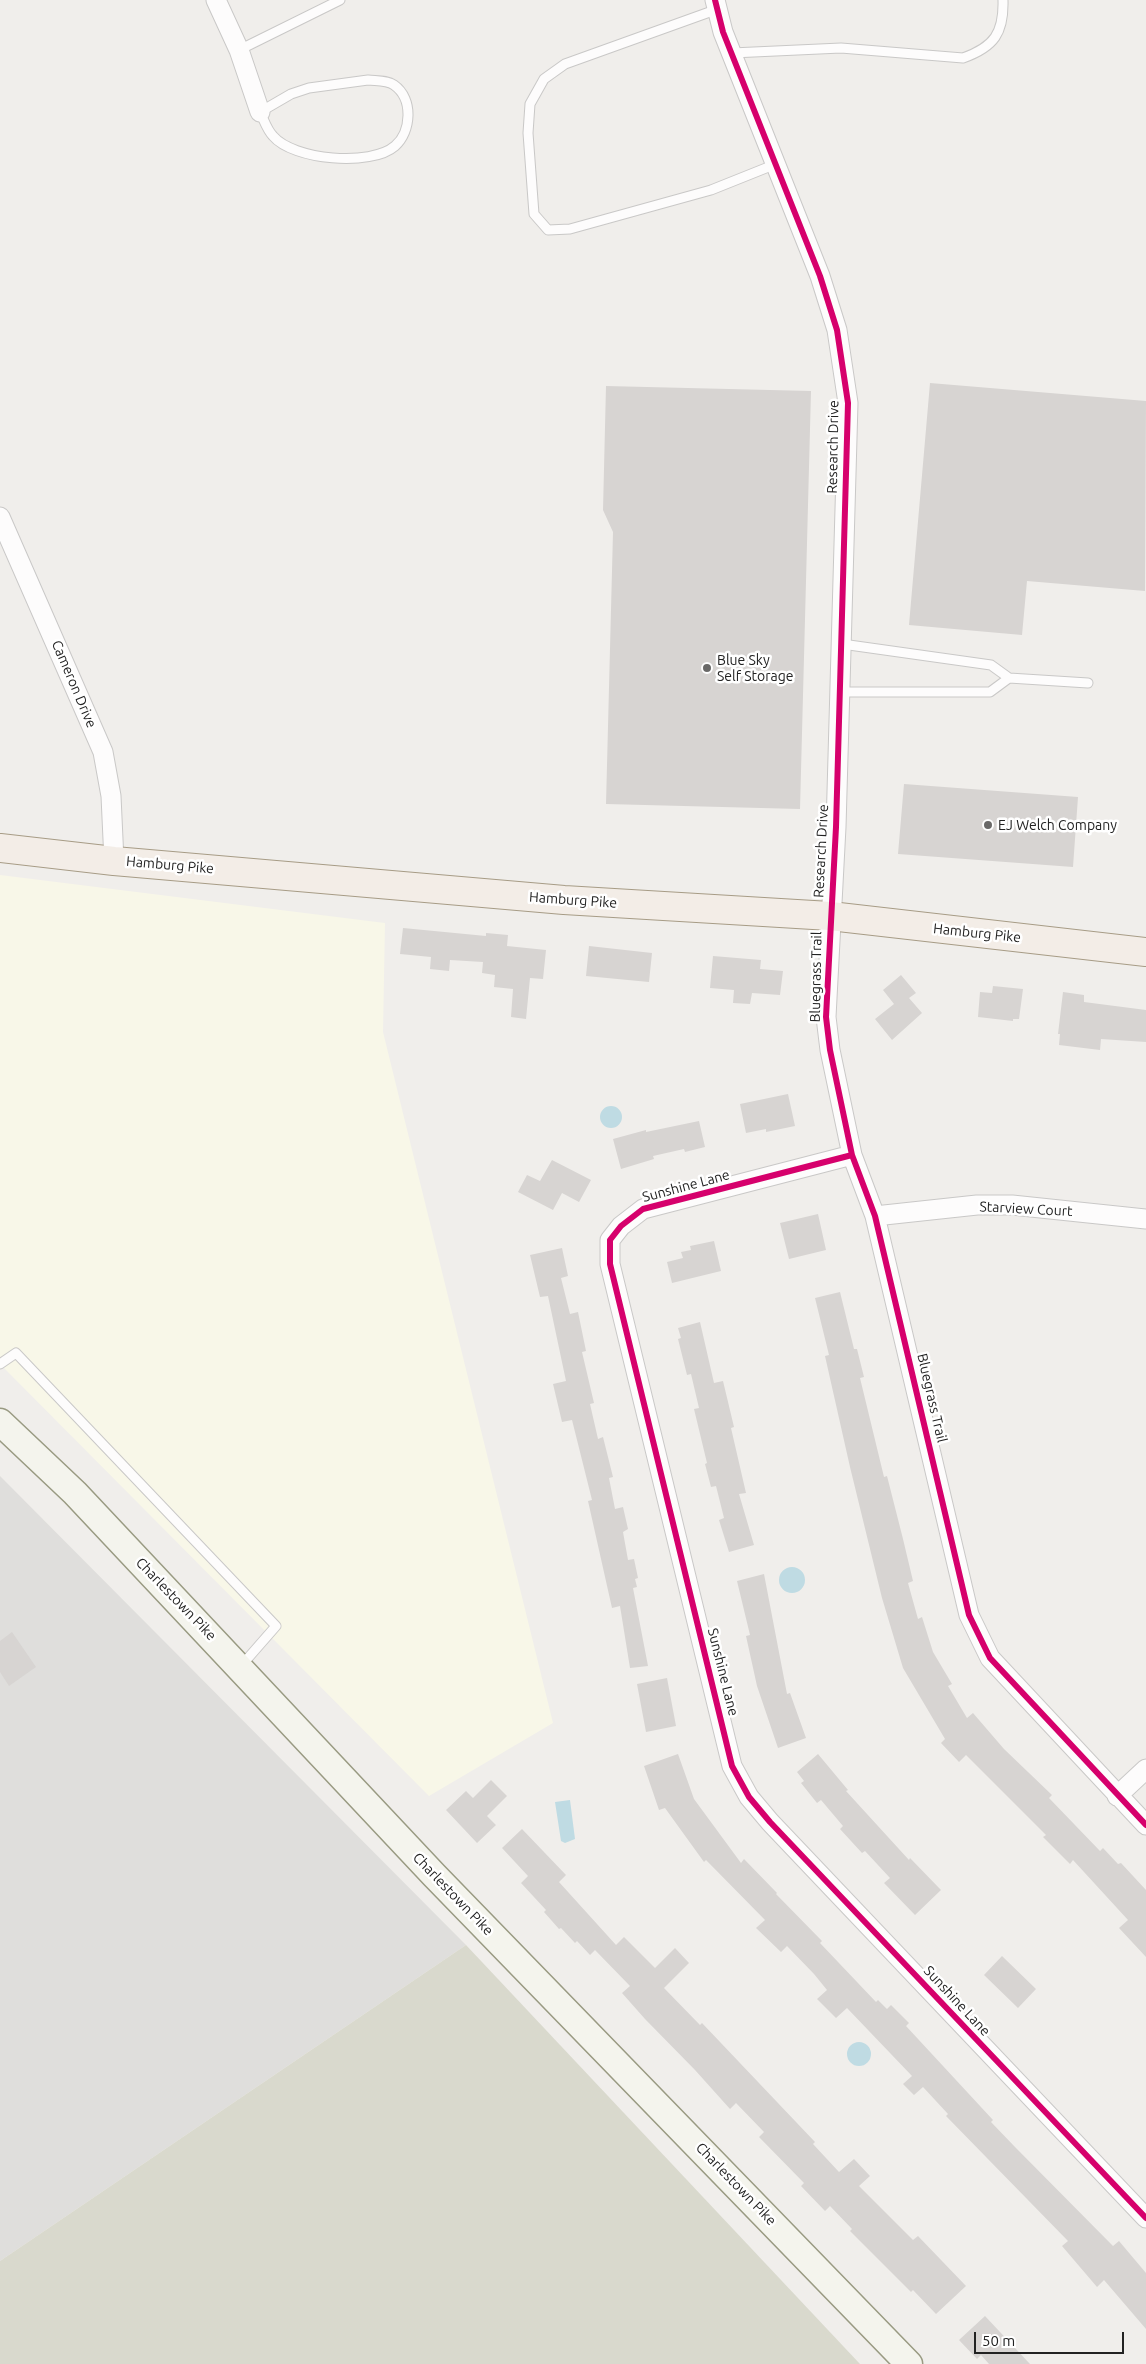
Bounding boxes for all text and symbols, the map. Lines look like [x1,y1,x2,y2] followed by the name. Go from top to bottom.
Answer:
[824,400,842,494] street label: Research Drive
[48,638,100,730] street label: Cameron Drive
[717,652,794,684] place label: Blue Sky Self Storage
[701,662,713,674] marker: Blue Sky Self Storage
[810,804,832,898] street label: Research Drive
[998,817,1117,833] place label: EJ Welch Company
[982,819,994,831] marker: EJ Welch Company
[125,853,215,877] street label: Hamburg Pike
[528,889,618,911] street label: Hamburg Pike
[932,920,1022,946] street label: Hamburg Pike
[807,931,825,1023] street label: Bluegrass Trail
[640,1166,732,1206] street label: Sunshine Lane
[979,1198,1073,1220] street label: Starview Court
[914,1352,950,1444] street label: Bluegrass Trail
[132,1554,220,1644] street label: Charlestown Pike
[704,1626,742,1718] street label: Sunshine Lane
[409,1849,497,1939] street label: Charlestown Pike
[920,1962,994,2040] street label: Sunshine Lane
[692,2139,780,2229] street label: Charlestown Pike
[976,2322,1126,2354] scale bar
[982,2332,1015,2349] text: 50 m

